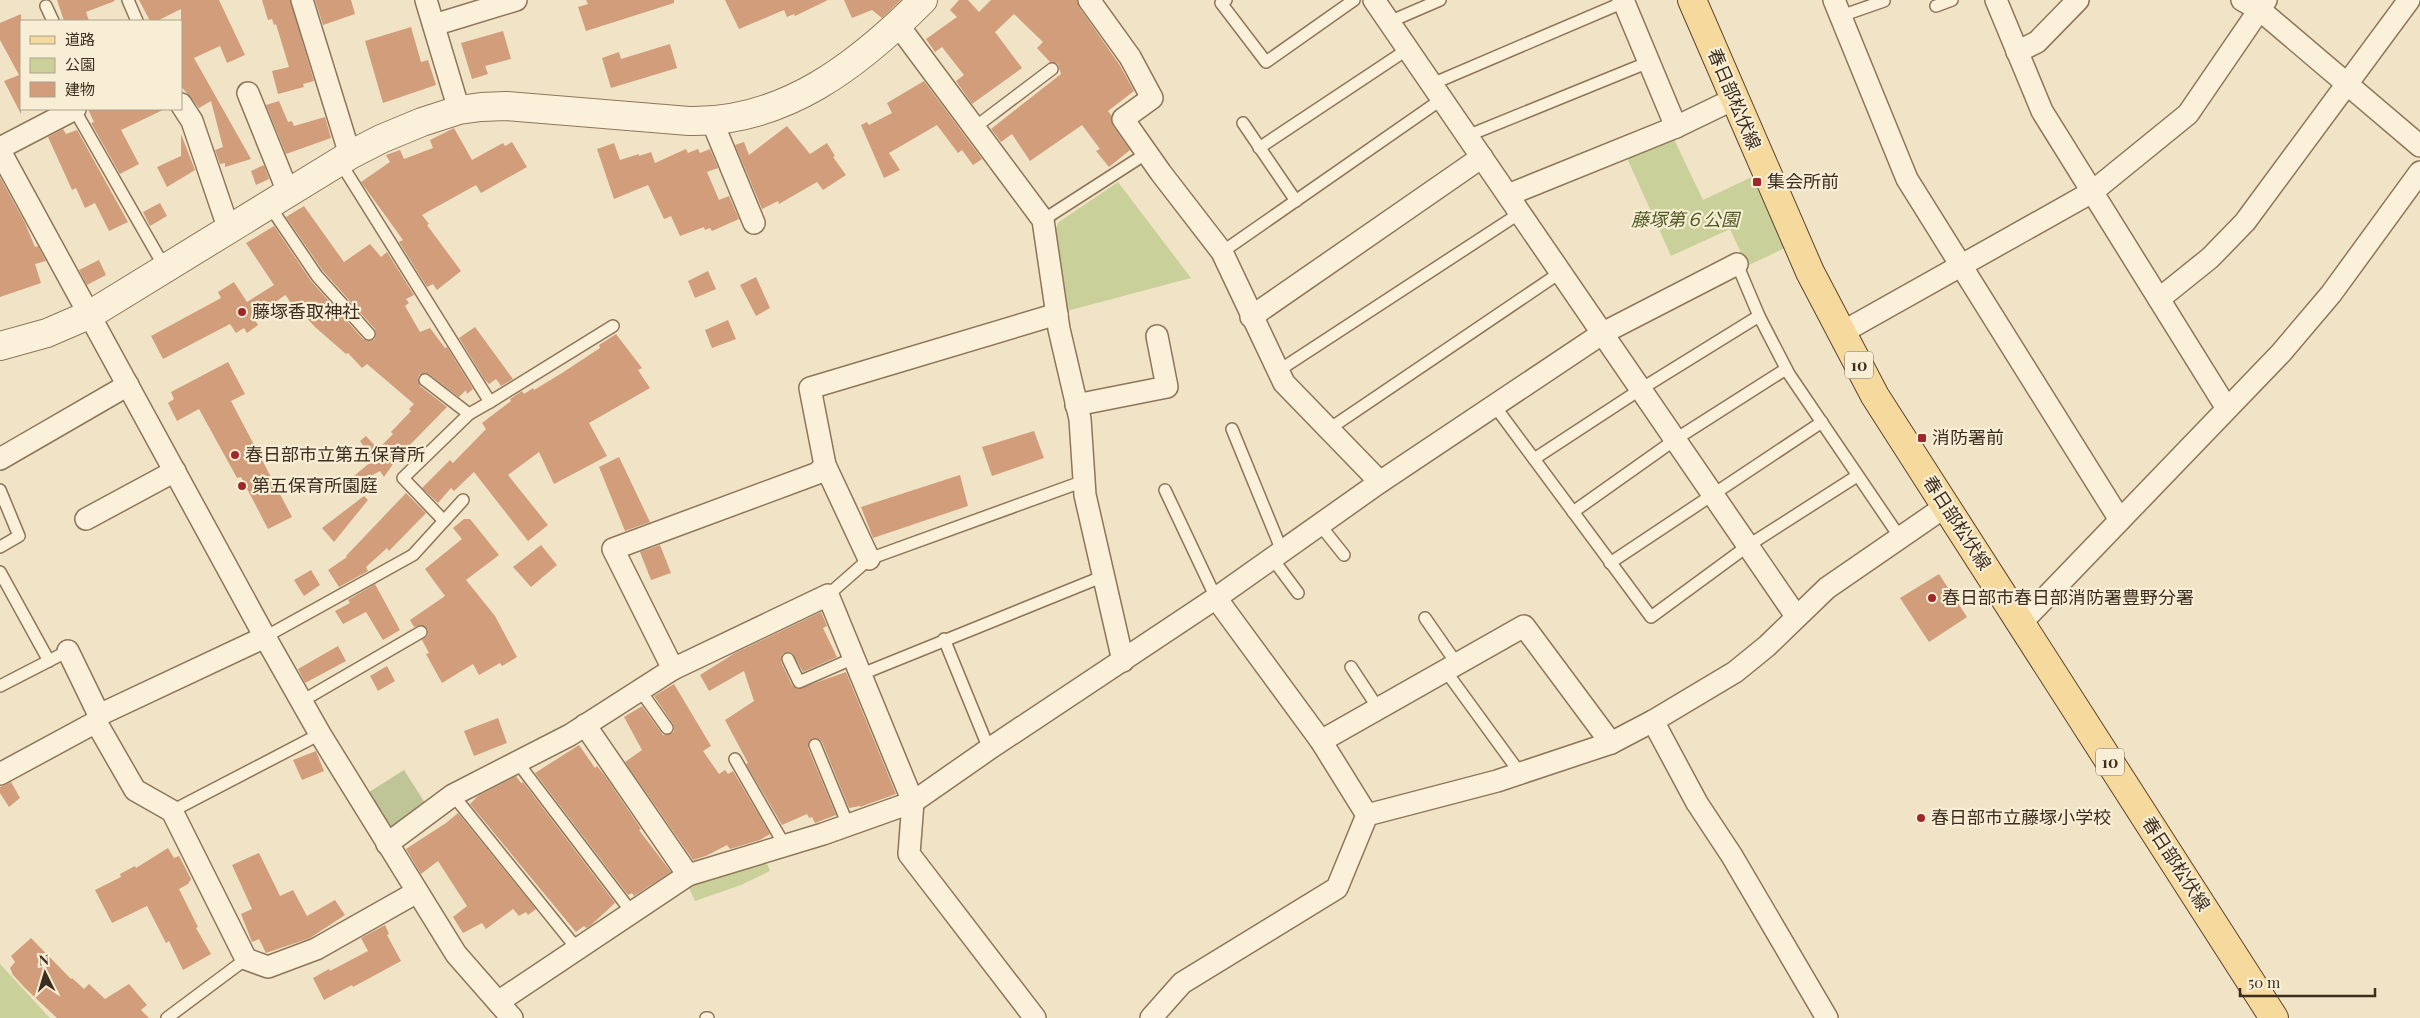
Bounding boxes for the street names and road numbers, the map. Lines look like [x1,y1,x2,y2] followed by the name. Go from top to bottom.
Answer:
[1703,44,1767,153] street label: 春日部松伏線
[1845,352,1873,378] road number: 10
[1918,471,1997,574] street label: 春日部松伏線
[2096,749,2124,776] road number: 10
[2137,812,2216,915] street label: 春日部松伏線

